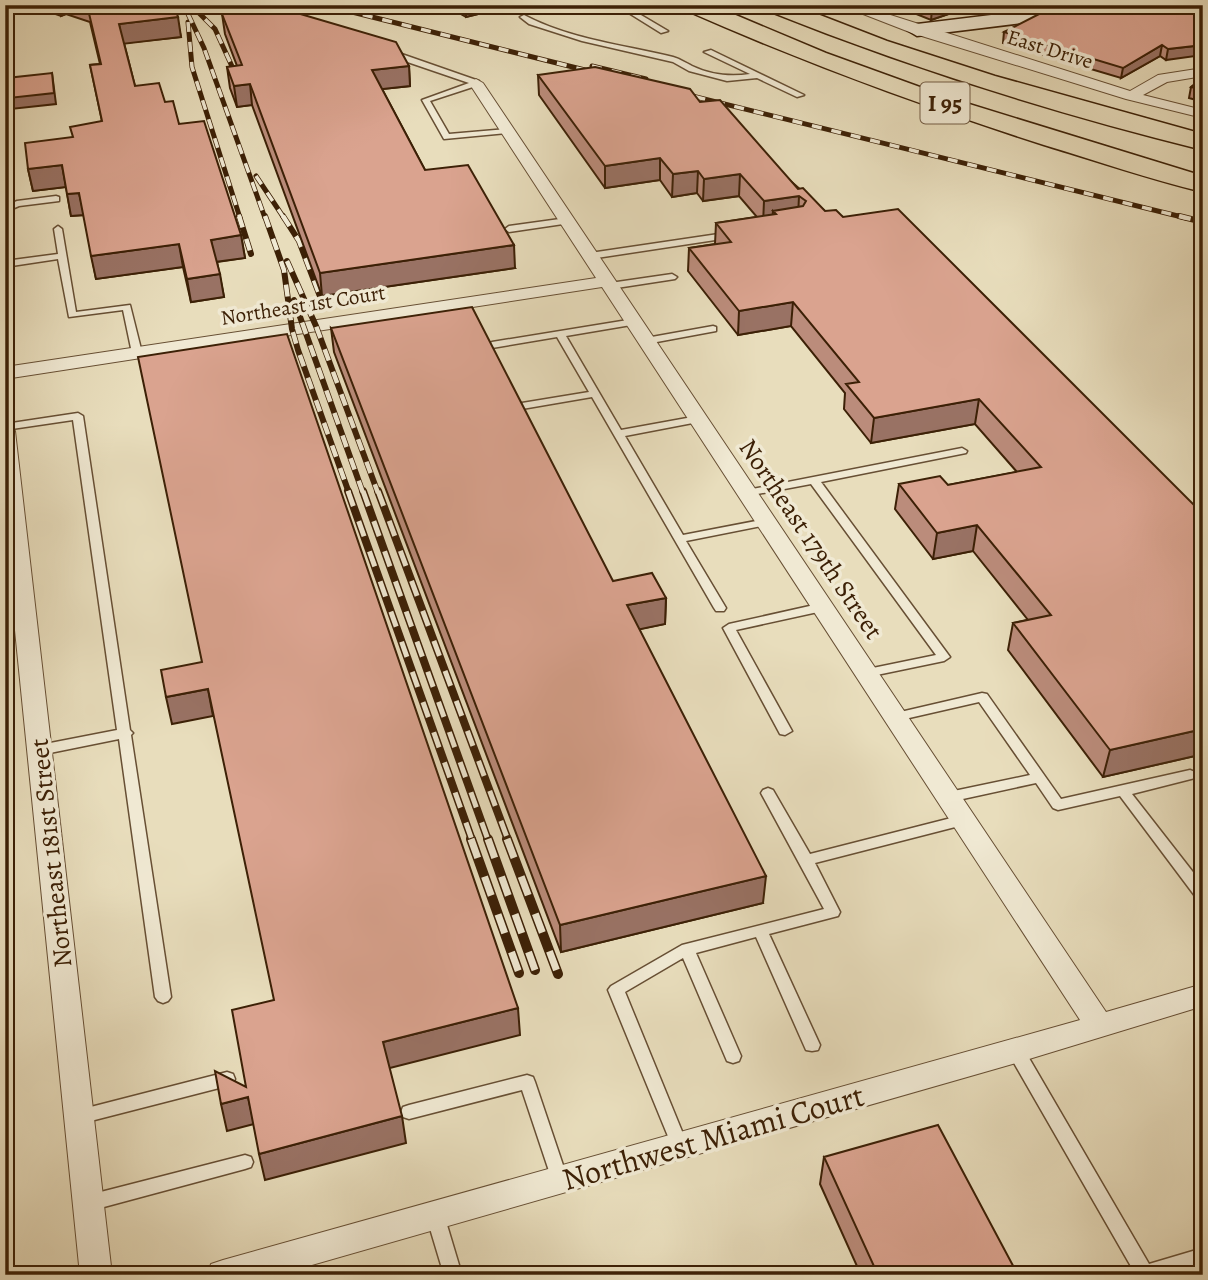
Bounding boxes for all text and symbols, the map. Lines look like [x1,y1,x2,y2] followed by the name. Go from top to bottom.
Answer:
[1004,23,1096,75] street label: East Drive
[920,82,970,124] road number: I 95
[219,278,387,332] street label: Northeast 1st Court
[731,432,891,646] street label: Northeast 179th Street
[22,736,80,969] street label: Northeast 181st Street
[557,1073,869,1201] street label: Northwest Miami Court

